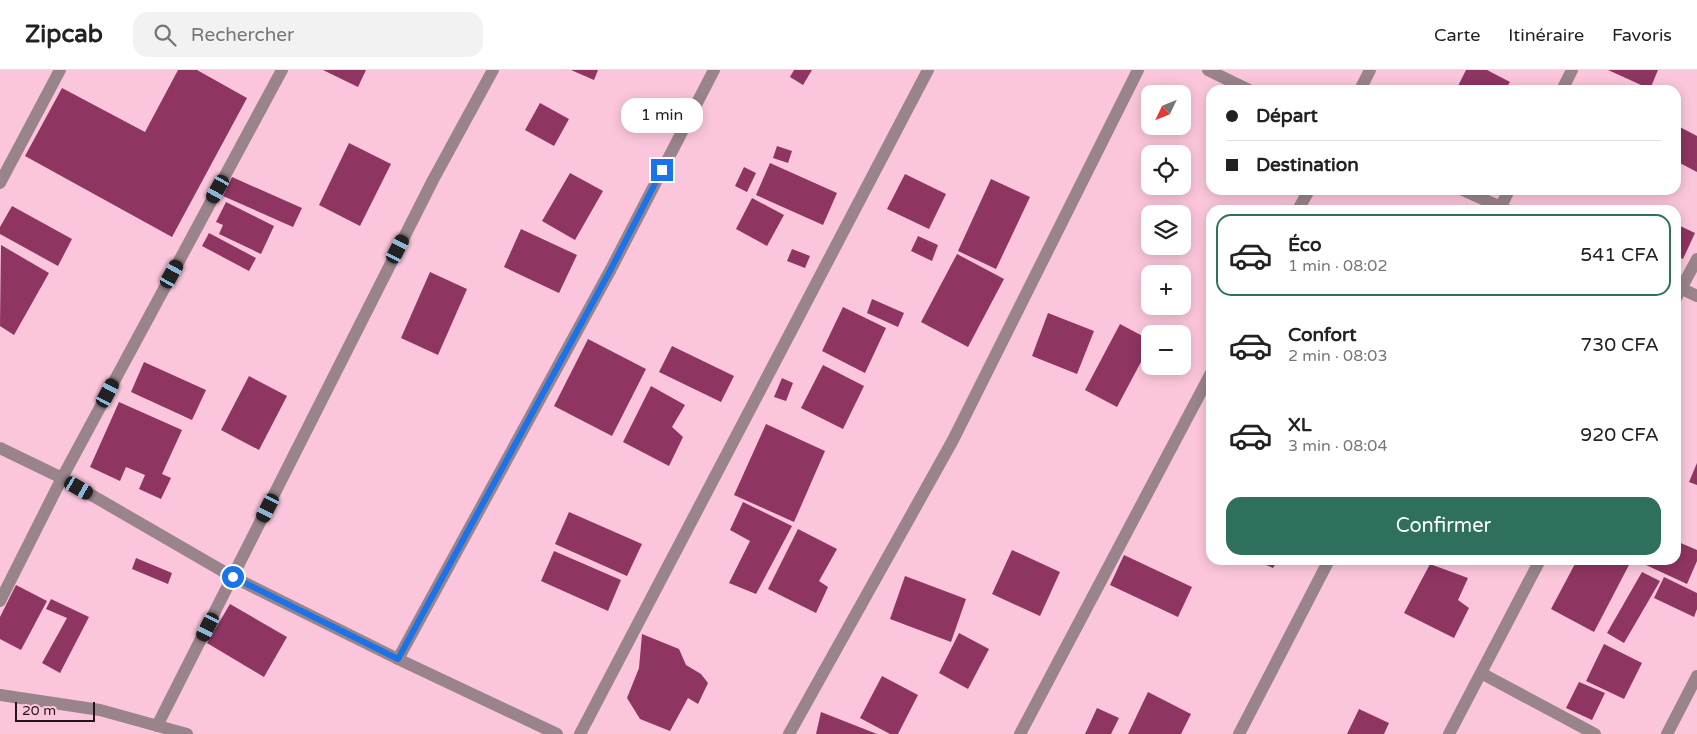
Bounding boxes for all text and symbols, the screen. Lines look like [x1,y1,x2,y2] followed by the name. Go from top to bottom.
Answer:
[133,12,483,57] search box
[25,20,103,49] text: Zipcab
[151,21,179,49] icon: search
[191,24,294,46] text: Rechercher
[1434,24,1480,46] text: Carte
[1508,24,1584,46] text: Itinéraire
[1612,24,1672,46] text: Favoris
[1141,85,1191,135] north arrow
[1141,85,1191,375] map controls
[621,98,703,132] callout: 1 min
[641,105,683,125] text: 1 min
[1256,105,1318,127] text: Départ
[1141,145,1191,195] button: locate
[1256,154,1359,176] text: Destination
[651,159,673,181] route end
[204,172,231,206] car
[1141,205,1191,255] button: layers
[384,232,411,266] car
[1228,233,1273,278] icon: car
[1288,234,1321,256] text: Éco
[1580,244,1659,266] text: 541 CFA
[1288,256,1387,276] text: 1 min · 08:02
[158,257,185,291] car
[1141,265,1191,315] button: +
[1228,323,1273,368] icon: car
[1288,324,1357,346] text: Confort
[1141,325,1191,375] button: −
[1580,334,1659,356] text: 730 CFA
[1288,346,1387,366] text: 2 min · 08:03
[94,376,121,410] car
[1228,413,1273,458] icon: car
[1288,414,1312,436] text: XL
[1580,424,1659,446] text: 920 CFA
[1288,436,1387,456] text: 3 min · 08:04
[62,474,95,502] car
[254,491,281,525] car
[1226,497,1661,555] button: Confirmer
[222,566,244,588] route start
[194,610,221,644] car
[15,699,95,722] scale bar
[22,702,56,719] text: 20 m

